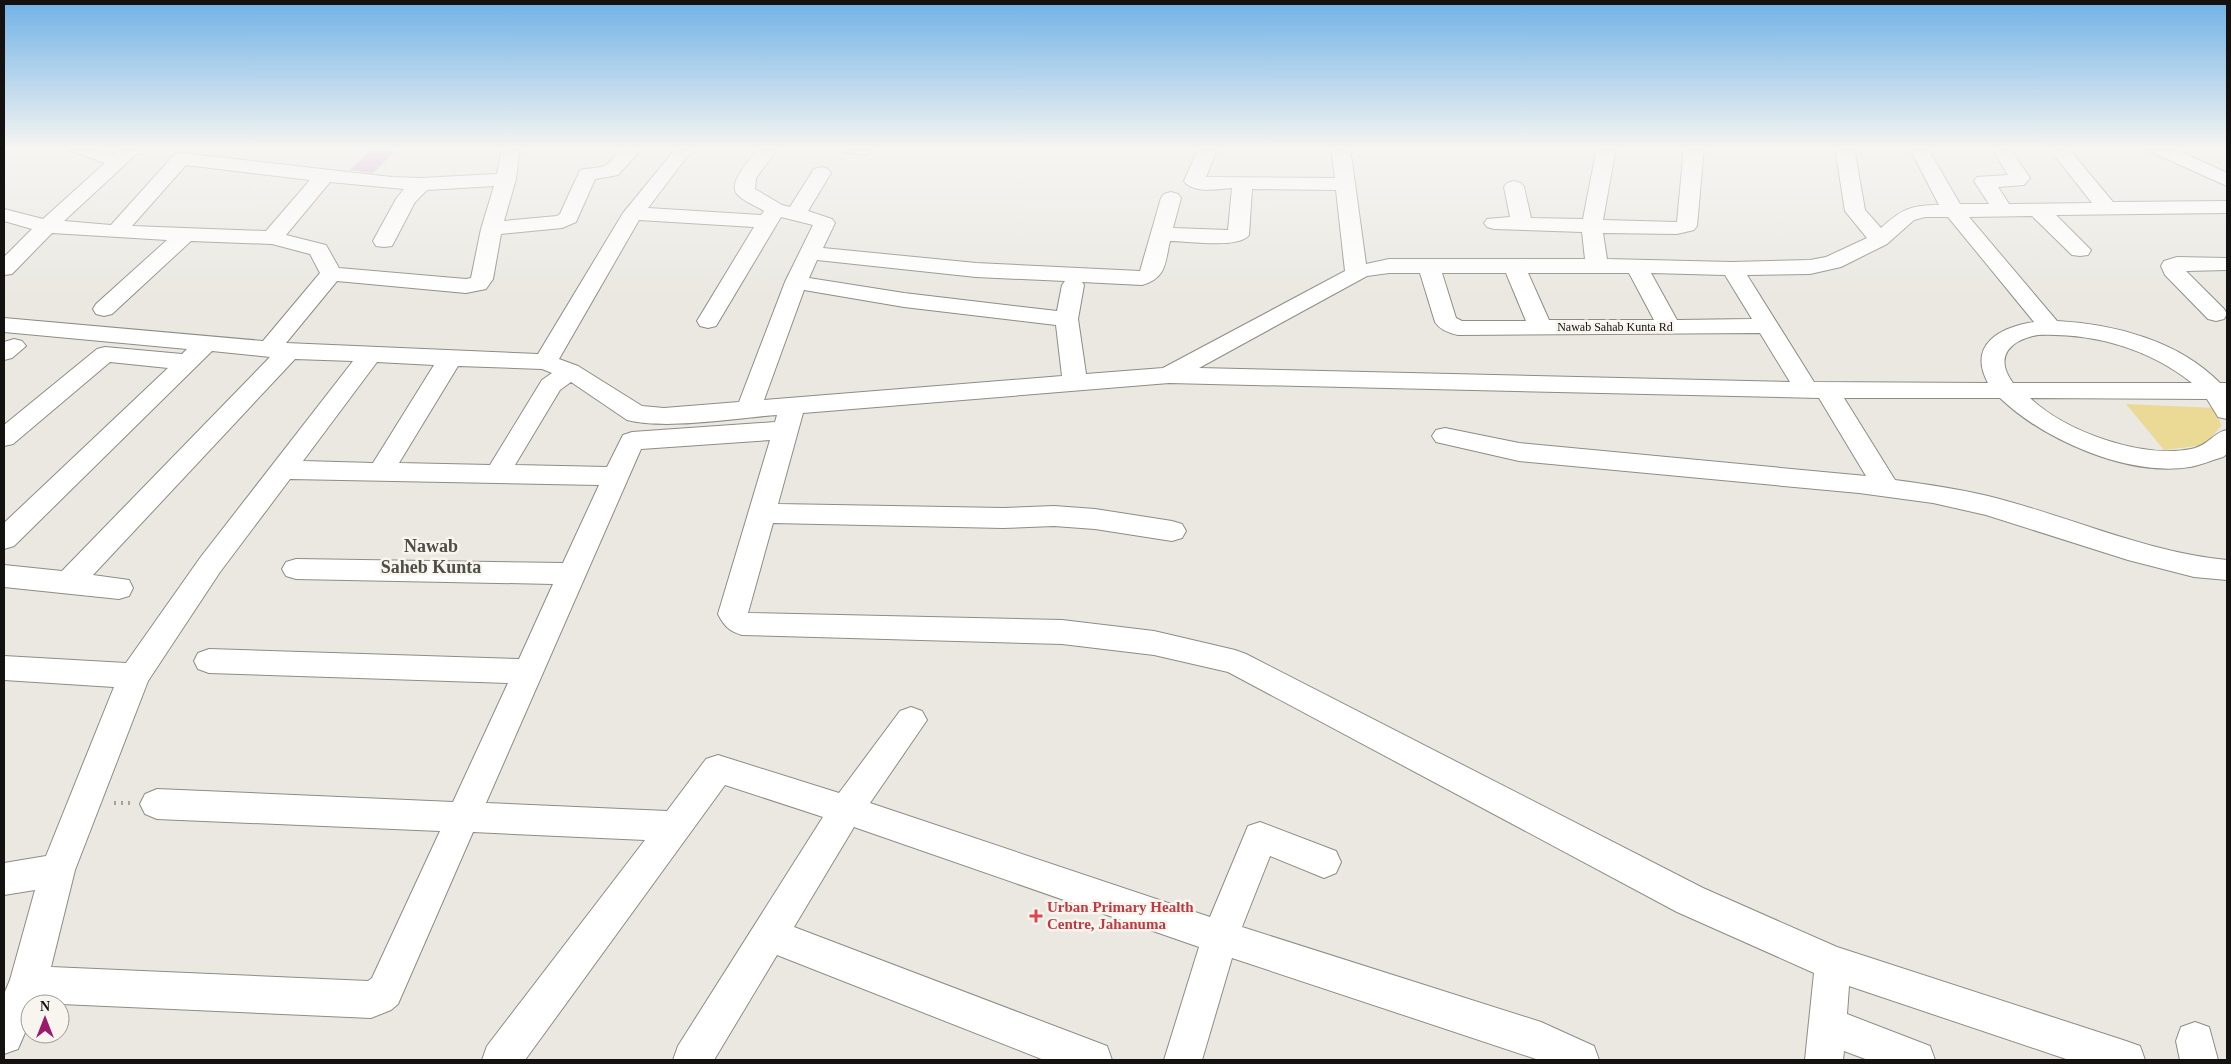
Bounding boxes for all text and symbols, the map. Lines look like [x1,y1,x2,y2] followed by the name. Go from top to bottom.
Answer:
[1557,320,1673,334] street label: Nawab Sahab Kunta Rd
[381,536,481,577] district label: Nawab Saheb Kunta
[1047,899,1194,932] place label: Urban Primary Health Centre, Jahanuma
[1029,909,1043,923] marker: Urban Primary Health Centre, Jahanuma
[20,994,70,1044] north arrow
[40,999,50,1014] text: N

